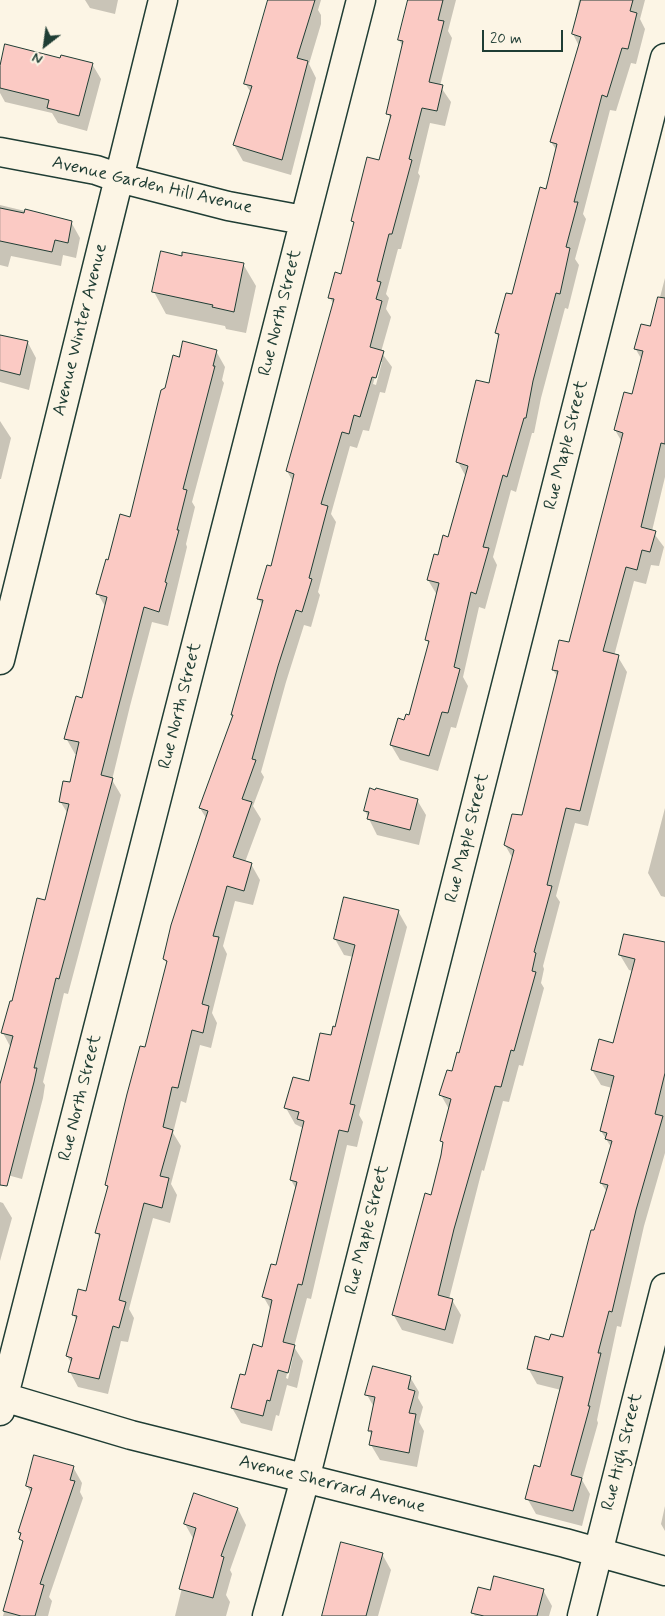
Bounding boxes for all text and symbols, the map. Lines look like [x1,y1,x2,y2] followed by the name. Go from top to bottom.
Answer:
[20,20,70,70] north arrow
[485,20,566,52] scale bar
[490,29,522,49] text: 20 m
[29,48,46,68] text: N
[50,152,254,220] street label: Avenue Garden Hill Avenue
[49,241,113,419] street label: Avenue Winter Avenue
[255,247,307,379] street label: Rue North Street
[540,378,594,512] street label: Rue Maple Street
[155,640,207,772] street label: Rue North Street
[441,771,495,905] street label: Rue Maple Street
[55,1032,107,1164] street label: Rue North Street
[341,1163,395,1297] street label: Rue Maple Street
[598,1391,648,1513] street label: Rue High Street
[236,1451,428,1519] street label: Avenue Sherrard Avenue

